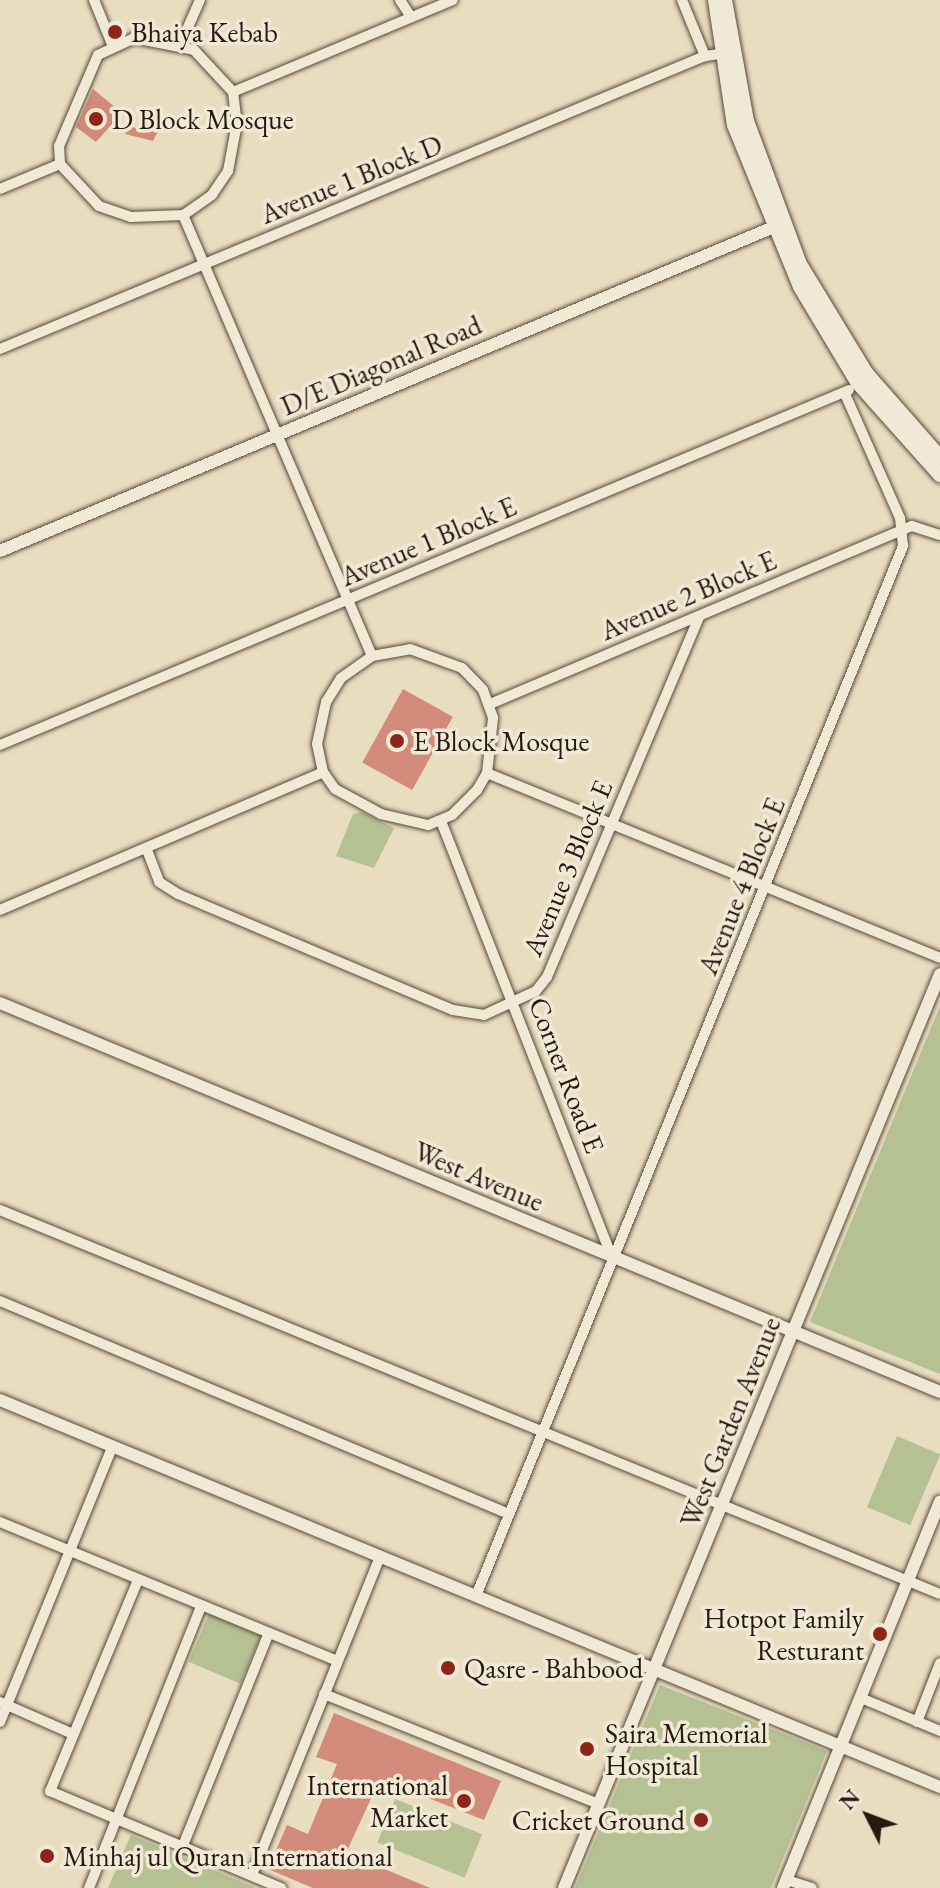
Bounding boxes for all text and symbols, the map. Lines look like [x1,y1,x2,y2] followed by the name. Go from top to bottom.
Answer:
[131,15,278,49] place label: Bhaiya Kebab
[106,23,124,41] marker: Bhaiya Kebab
[112,102,294,136] place label: D Block Mosque
[87,110,105,128] marker: D Block Mosque
[255,127,447,231] street label: Avenue 1 Block D
[276,308,486,422] street label: D/E Diagonal Road
[335,489,521,593] street label: Avenue 1 Block E
[595,543,781,647] street label: Avenue 2 Block E
[413,724,589,758] place label: E Block Mosque
[388,732,406,750] marker: E Block Mosque
[515,775,619,961] street label: Avenue 3 Block E
[690,793,792,979] street label: Avenue 4 Block E
[522,993,612,1157] street label: Corner Road E
[409,1134,549,1218] street label: West Avenue
[672,1312,788,1532] street label: West Garden Avenue
[704,1601,864,1667] place label: Hotpot Family Resturant
[871,1625,889,1643] marker: Hotpot Family Resturant
[464,1651,643,1685] place label: Qasre - Bahbood
[439,1659,457,1677] marker: Qasre - Bahbood
[605,1716,768,1782] place label: Saira Memorial Hospital
[576,1738,598,1760] marker: Saira Memorial Hospital
[306,1768,448,1834] place label: International Market
[828,1776,908,1856] north arrow
[833,1783,867,1816] text: N
[455,1792,473,1810] marker: International Market
[512,1803,685,1837] place label: Cricket Ground
[692,1811,710,1829] marker: Cricket Ground
[63,1839,393,1873] place label: Minhaj ul Quran International
[38,1847,56,1865] marker: Minhaj ul Quran International

